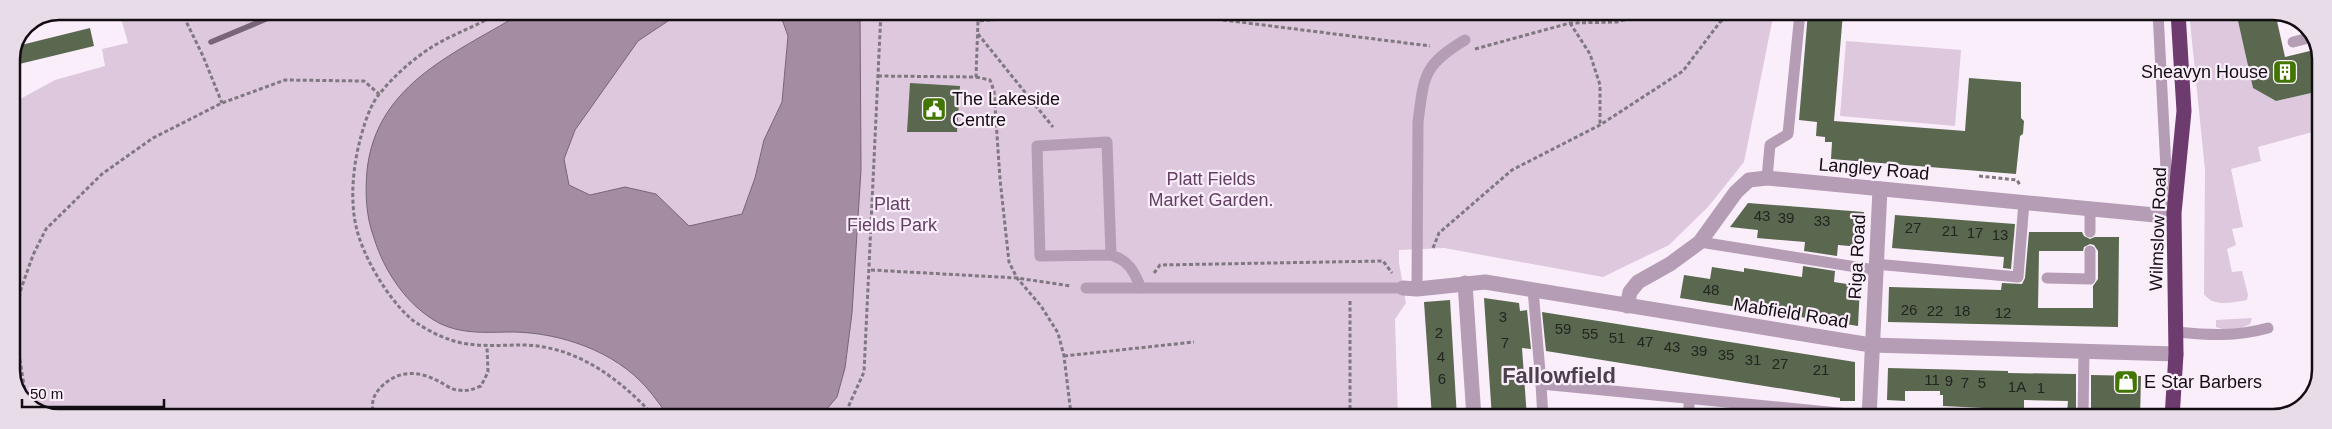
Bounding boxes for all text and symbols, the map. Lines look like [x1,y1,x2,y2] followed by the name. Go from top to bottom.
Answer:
[2272,59,2298,85] building icon: Sheavyn House
[2141,62,2268,82] place label: Sheavyn House
[952,89,1060,130] place label: The Lakeside Centre
[921,96,947,122] public building icon: The Lakeside Centre
[1818,154,1930,184] street label: Langley Road
[2146,167,2170,291] street label: Wilmslow Road
[1148,169,1274,210] park label: Platt Fields Market Garden.
[847,194,938,235] park label: Platt Fields Park
[1754,207,1770,224] house number: 43
[1778,209,1794,226] house number: 39
[1814,212,1830,229] house number: 33
[1845,214,1869,300] street label: Riga Road
[1905,219,1921,236] house number: 27
[1942,222,1958,239] house number: 21
[1967,224,1983,241] house number: 17
[1992,226,2008,243] house number: 13
[1703,281,1719,298] house number: 48
[1732,294,1850,332] street label: Mabfield Road
[1901,301,1917,318] house number: 26
[1927,302,1943,319] house number: 22
[1954,302,1970,319] house number: 18
[1995,304,2011,321] house number: 12
[1499,308,1507,325] house number: 3
[1555,320,1571,337] house number: 59
[1435,324,1443,341] house number: 2
[1582,325,1598,342] house number: 55
[1609,329,1625,346] house number: 51
[1637,333,1653,350] house number: 47
[1501,334,1509,351] house number: 7
[1664,338,1680,355] house number: 43
[1691,342,1707,359] house number: 39
[1718,346,1734,363] house number: 35
[1437,348,1445,365] house number: 4
[1745,351,1761,368] house number: 31
[1772,355,1788,372] house number: 27
[1813,361,1829,378] house number: 21
[1502,363,1616,388] district label: Fallowfield
[2113,369,2139,395] shop icon: E Star Barbers
[1438,370,1446,387] house number: 6
[1924,371,1940,388] house number: 11
[1945,372,1953,389] house number: 9
[2144,372,2262,392] place label: E Star Barbers
[1961,374,1969,391] house number: 7
[1978,374,1986,391] house number: 5
[22,376,165,408] scale bar
[2008,378,2026,395] house number: 1A
[2037,379,2045,396] house number: 1
[30,385,63,402] text: 50 m

